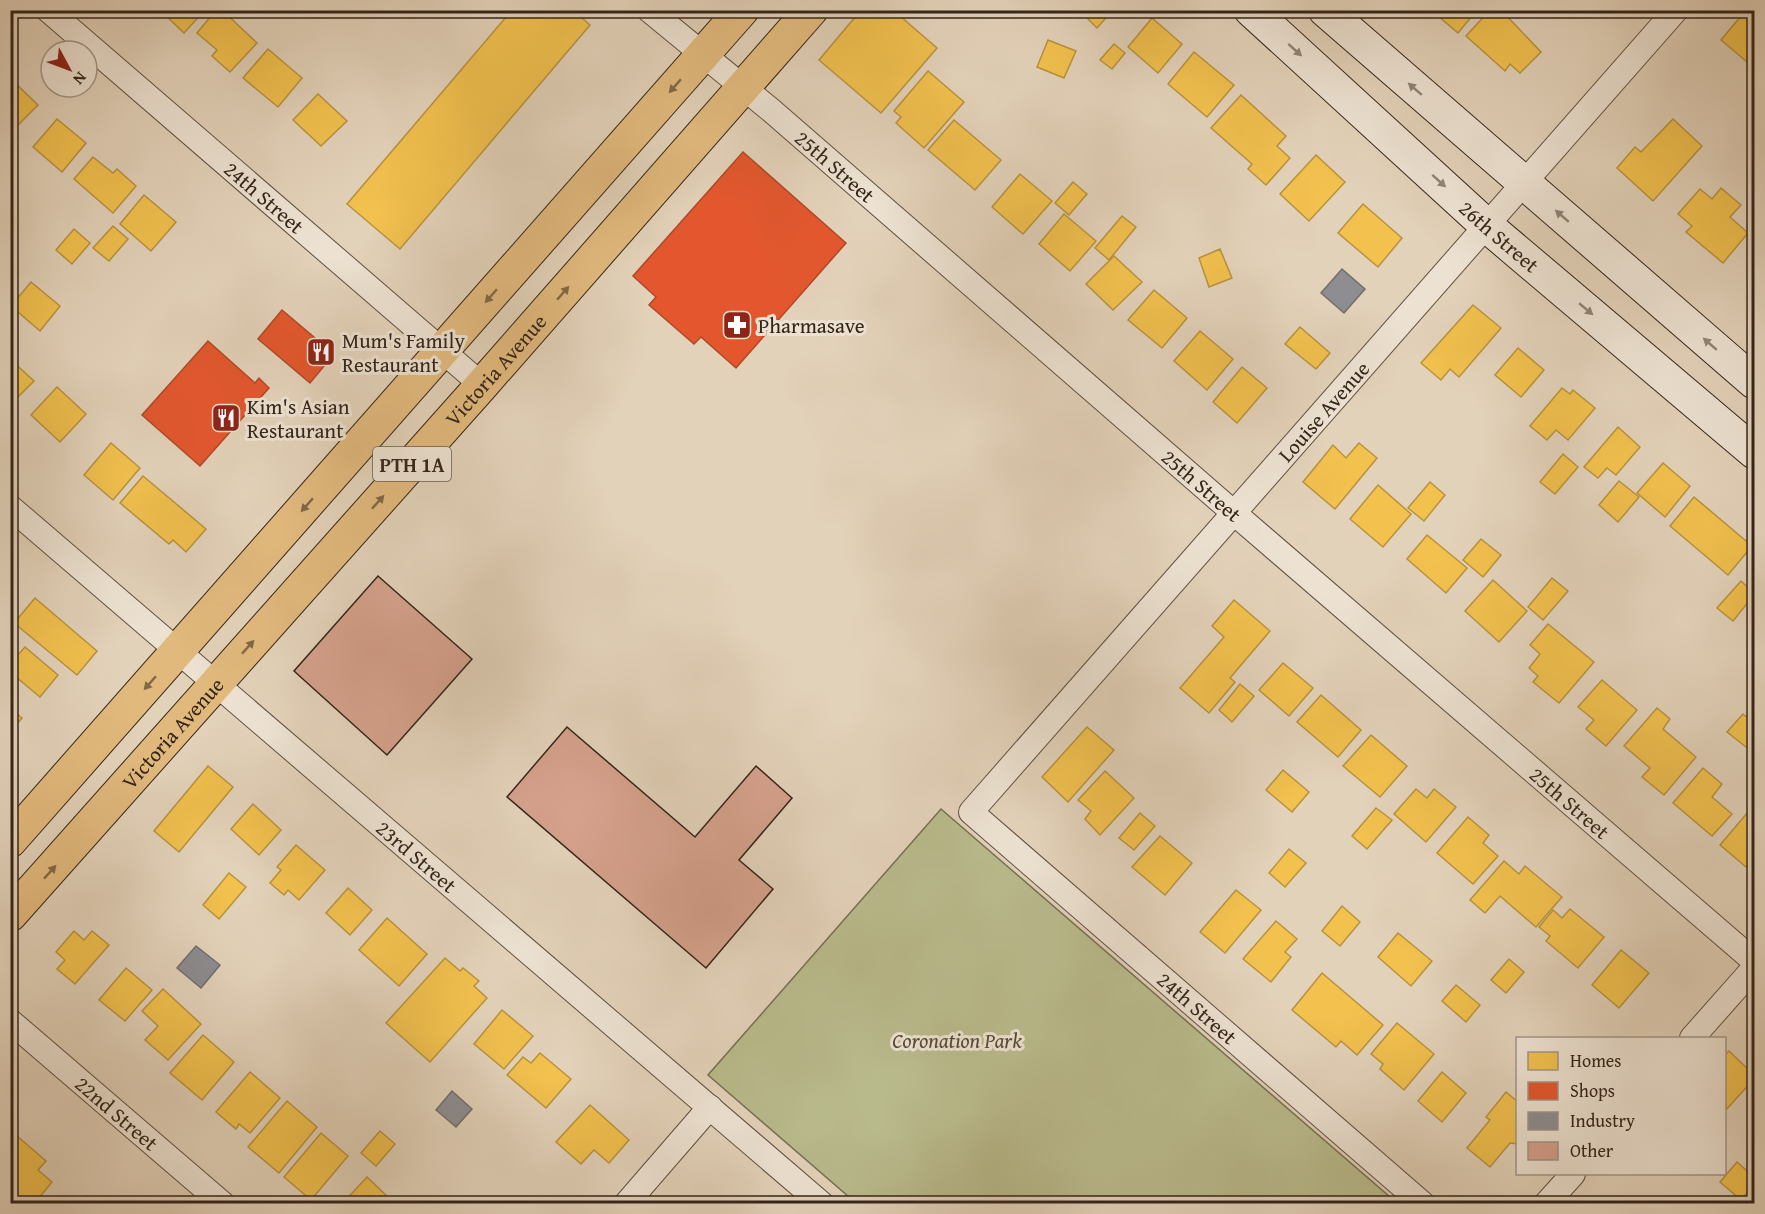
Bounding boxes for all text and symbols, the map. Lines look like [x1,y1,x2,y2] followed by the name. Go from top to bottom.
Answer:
[39,39,99,99] north arrow
[1287,43,1302,57] one-way arrow
[68,67,93,91] text: N
[668,78,682,93] one-way arrow
[1408,83,1423,96] one-way arrow
[788,122,883,210] street label: 25th Street
[217,153,312,241] street label: 24th Street
[1431,174,1446,188] one-way arrow
[1453,193,1547,280] street label: 26th Street
[1554,210,1570,223] one-way arrow
[556,286,569,301] one-way arrow
[485,288,498,303] one-way arrow
[1578,302,1593,315] one-way arrow
[437,306,554,433] street label: Victoria Avenue
[721,309,753,341] pharmacy icon: Pharmasave
[758,310,865,341] place label: Pharmasave
[342,325,465,380] place label: Mum's Family Restaurant
[305,336,337,368] restaurant icon: Mum's Family Restaurant
[1703,338,1718,351] one-way arrow
[1270,354,1377,469] street label: Louise Avenue
[247,391,350,446] place label: Kim's Asian Restaurant
[210,402,242,434] restaurant icon: Kim's Asian Restaurant
[1155,441,1249,529] street label: 25th Street
[373,447,451,481] road number: PTH 1A
[371,494,385,509] one-way arrow
[301,497,314,512] one-way arrow
[241,640,254,655] one-way arrow
[114,670,231,796] street label: Victoria Avenue
[144,675,157,690] one-way arrow
[1523,759,1617,846] street label: 25th Street
[370,813,464,900] street label: 23rd Street
[43,865,56,880] one-way arrow
[1150,964,1244,1052] street label: 24th Street
[892,1025,1022,1056] park label: Coronation Park
[1516,1037,1726,1175] legend
[1570,1047,1621,1074] text: Homes
[69,1068,166,1158] street label: 22nd Street
[1570,1077,1615,1104] text: Shops
[1570,1107,1635,1134] text: Industry
[1570,1137,1614,1164] text: Other

